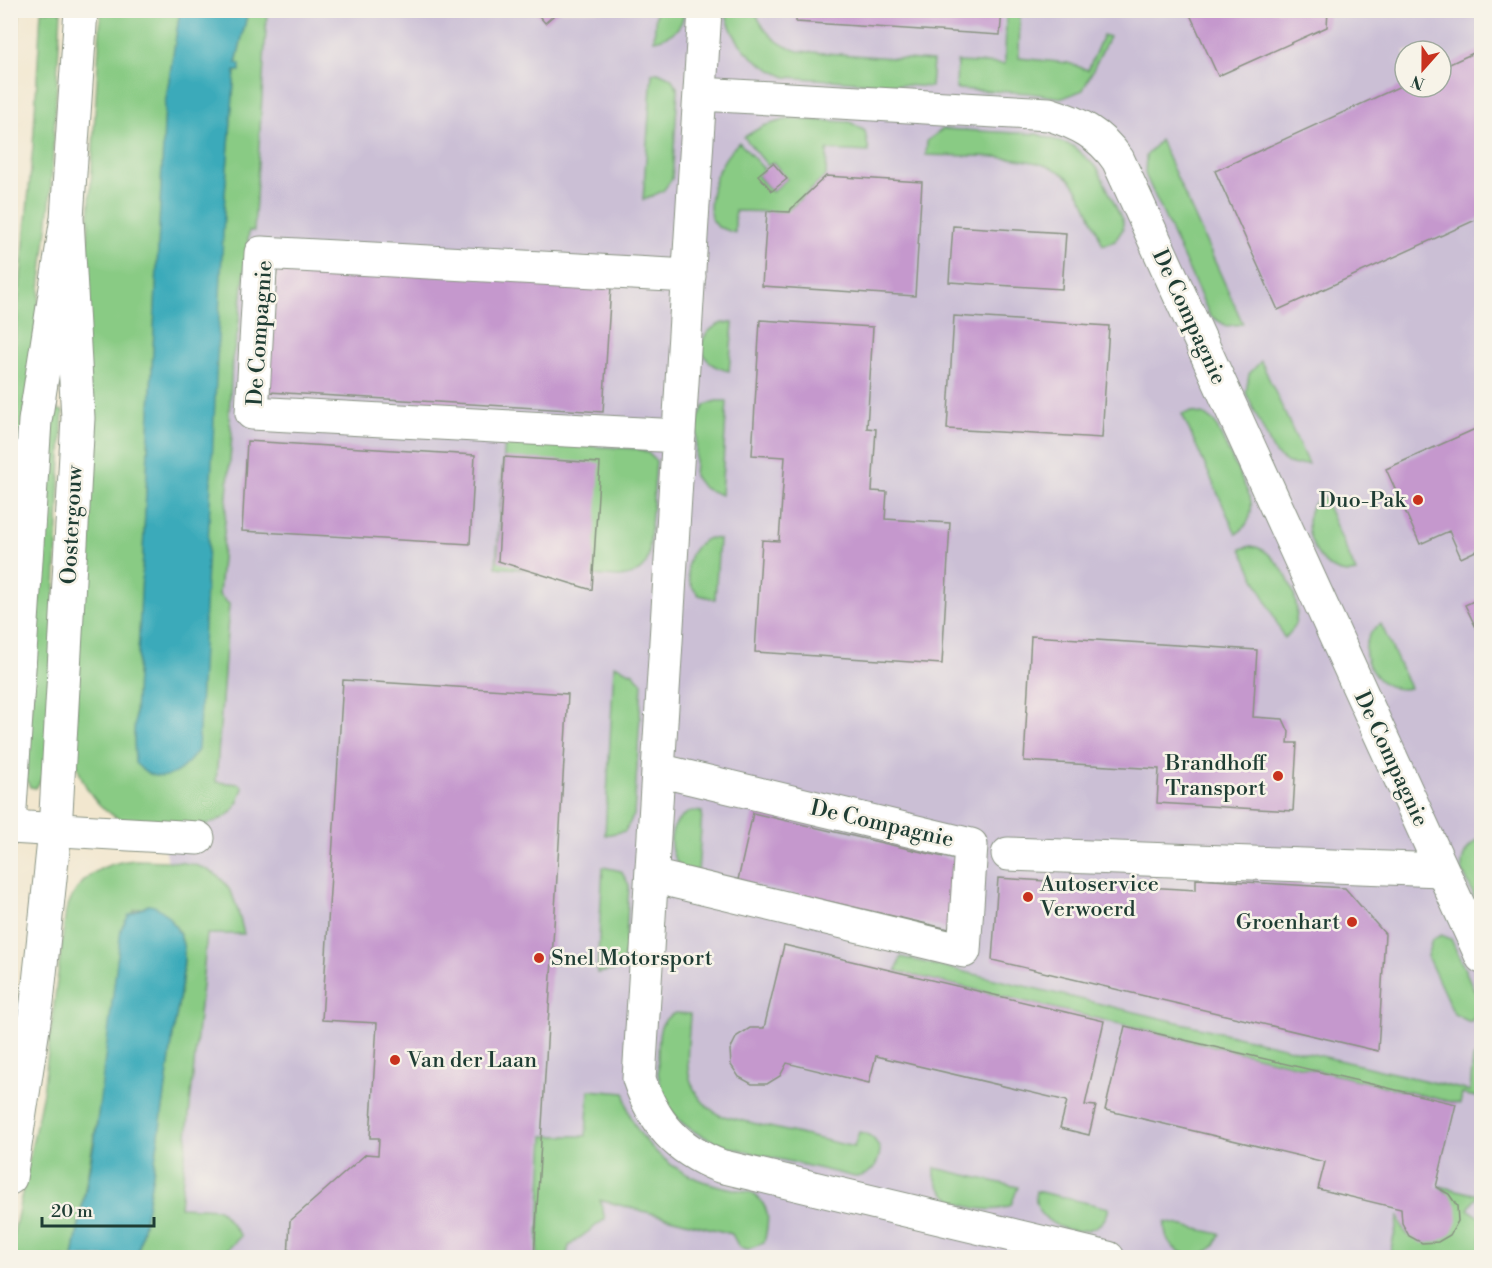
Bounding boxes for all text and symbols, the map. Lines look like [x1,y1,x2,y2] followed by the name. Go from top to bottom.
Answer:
[1393,39,1453,99] north arrow
[1408,70,1427,94] text: N
[1146,245,1232,389] street label: De Compagnie
[241,259,279,407] street label: De Compagnie
[55,464,89,585] street label: Oostergouw
[1319,487,1408,514] place label: Duo-Pak
[1411,493,1425,507] marker: Duo-Pak
[1348,687,1434,831] street label: De Compagnie
[1164,750,1267,802] place label: Brandhoff Transport
[1271,769,1285,783] marker: Brandhoff Transport
[808,794,956,854] street label: De Compagnie
[1039,871,1159,923] place label: Autoservice Verwoerd
[1021,890,1035,904] marker: Autoservice Verwoerd
[1236,909,1340,936] place label: Groenhart
[1345,915,1359,929] marker: Groenhart
[551,945,713,972] place label: Snel Motorsport
[532,951,546,965] marker: Snel Motorsport
[406,1047,537,1074] place label: Van der Laan
[388,1053,402,1067] marker: Van der Laan
[42,1190,154,1228] scale bar
[51,1200,93,1223] text: 20 m

